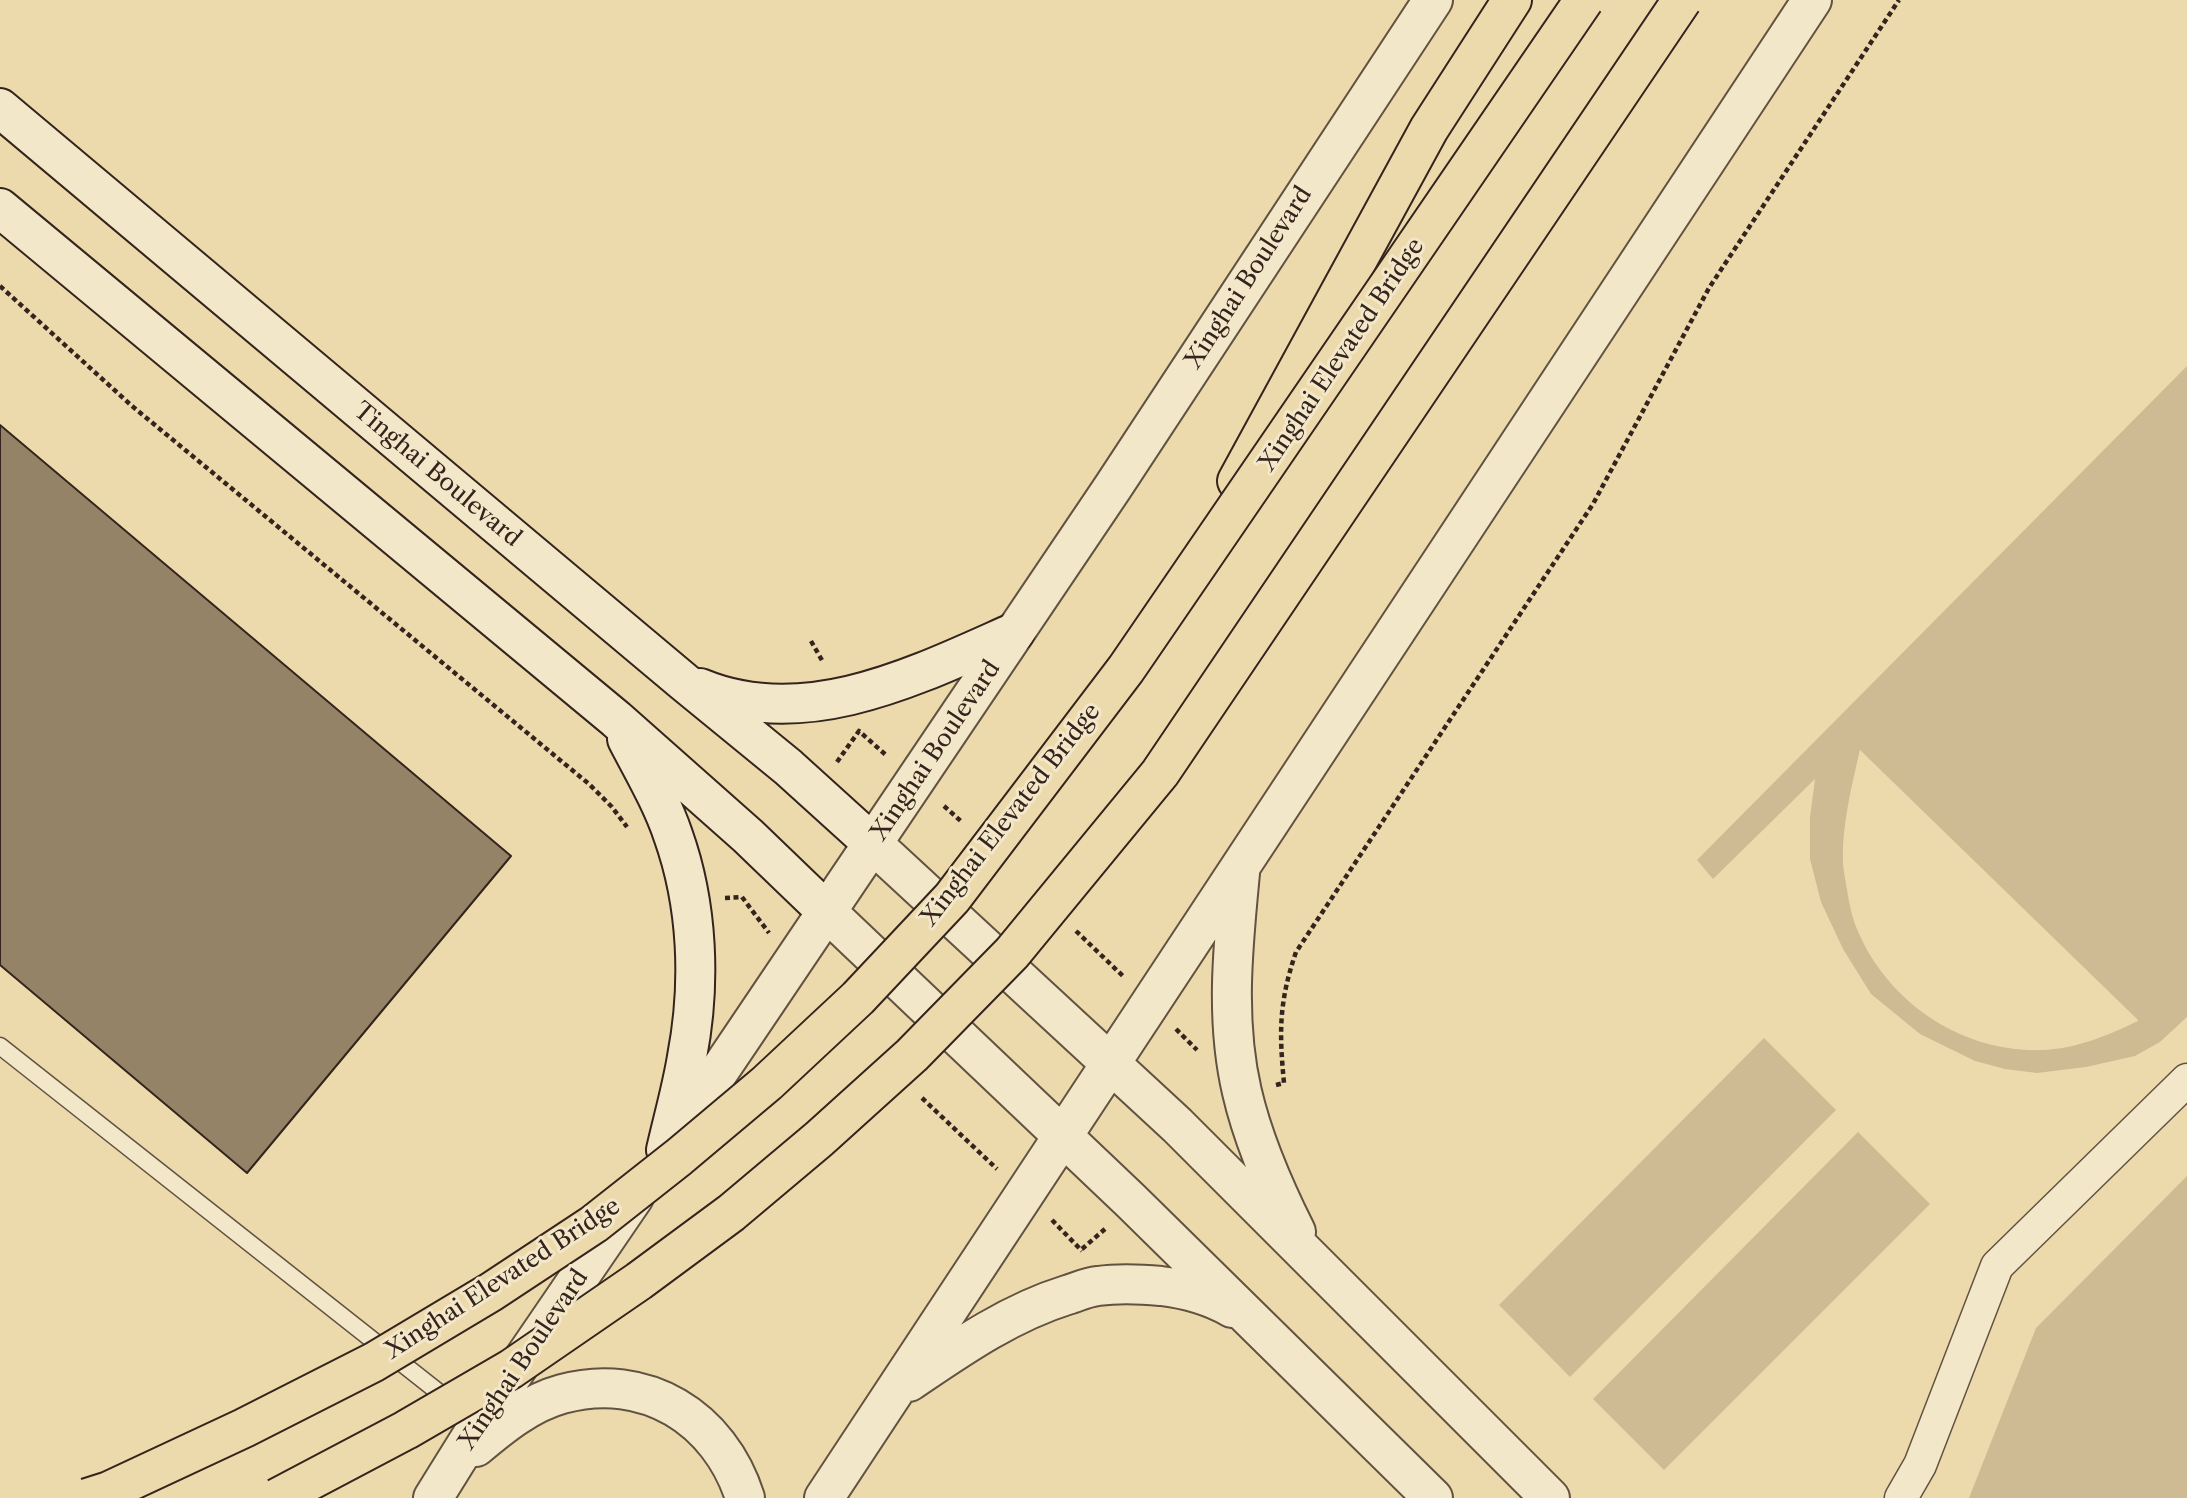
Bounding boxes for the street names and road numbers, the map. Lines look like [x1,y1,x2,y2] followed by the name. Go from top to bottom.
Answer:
[1179,182,1319,374] street label: Xinghai Boulevard
[1253,233,1431,477] street label: Xinghai Elevated Bridge
[347,397,527,553] street label: Tinghai Boulevard
[865,655,1007,847] street label: Xinghai Boulevard
[915,698,1107,932] street label: Xinghai Elevated Bridge
[380,1192,626,1366] street label: Xinghai Elevated Bridge
[453,1264,595,1456] street label: Xinghai Boulevard

